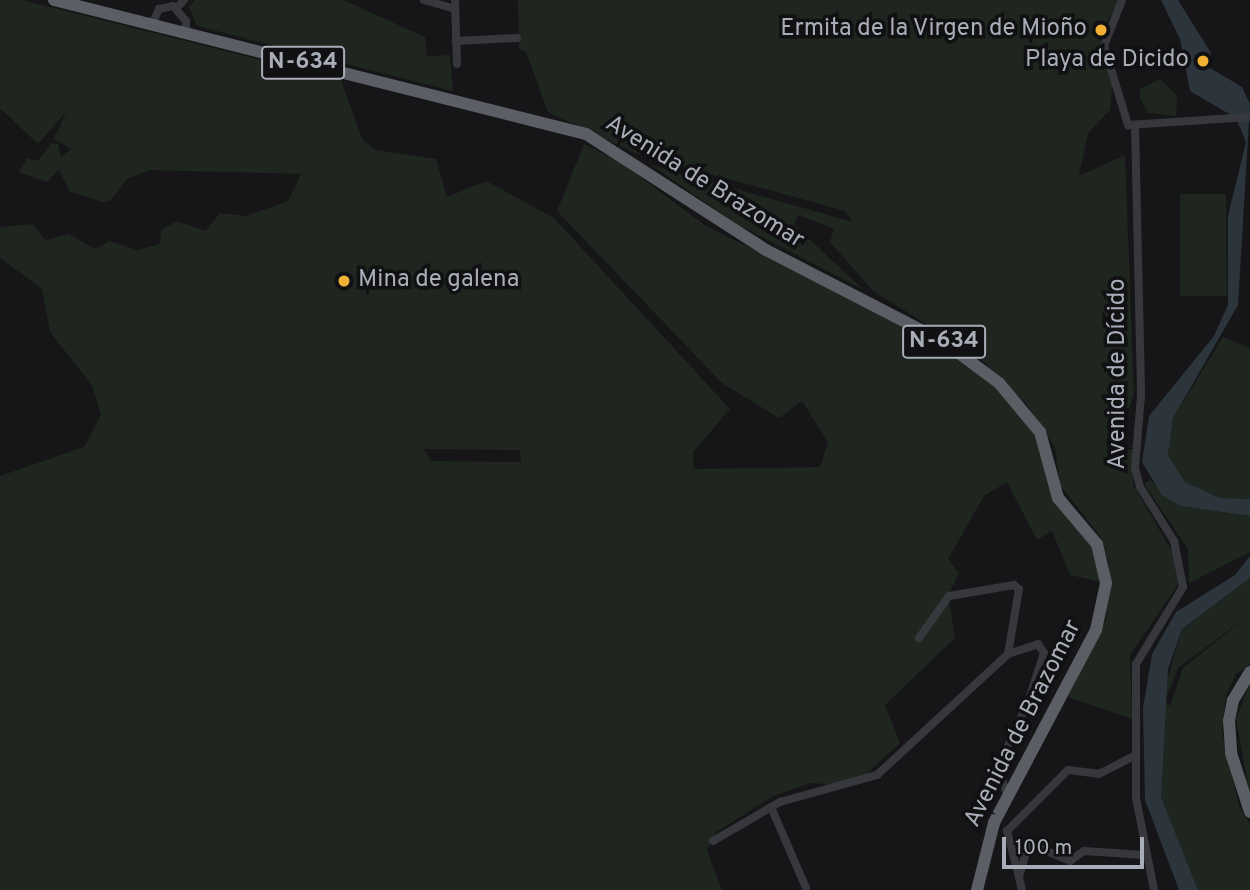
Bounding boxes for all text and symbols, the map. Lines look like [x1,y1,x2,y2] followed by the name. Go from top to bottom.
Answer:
[779,16,1087,44] place label: Ermita de la Virgen de Mioño
[1093,22,1109,38] marker: Ermita de la Virgen de Mioño
[261,44,345,82] road number: N-634
[1025,47,1189,75] place label: Playa de Dicido
[1195,53,1211,69] marker: Playa de Dicido
[599,110,809,256] street label: Avenida de Brazomar
[358,267,519,295] place label: Mina de galena
[336,273,352,289] marker: Mina de galena
[1105,278,1133,470] street label: Avenida de Dícido
[902,322,986,362] road number: N-634
[959,615,1089,833] street label: Avenida de Brazomar
[1005,824,1147,868] scale bar
[1015,835,1072,862] text: 100 m

